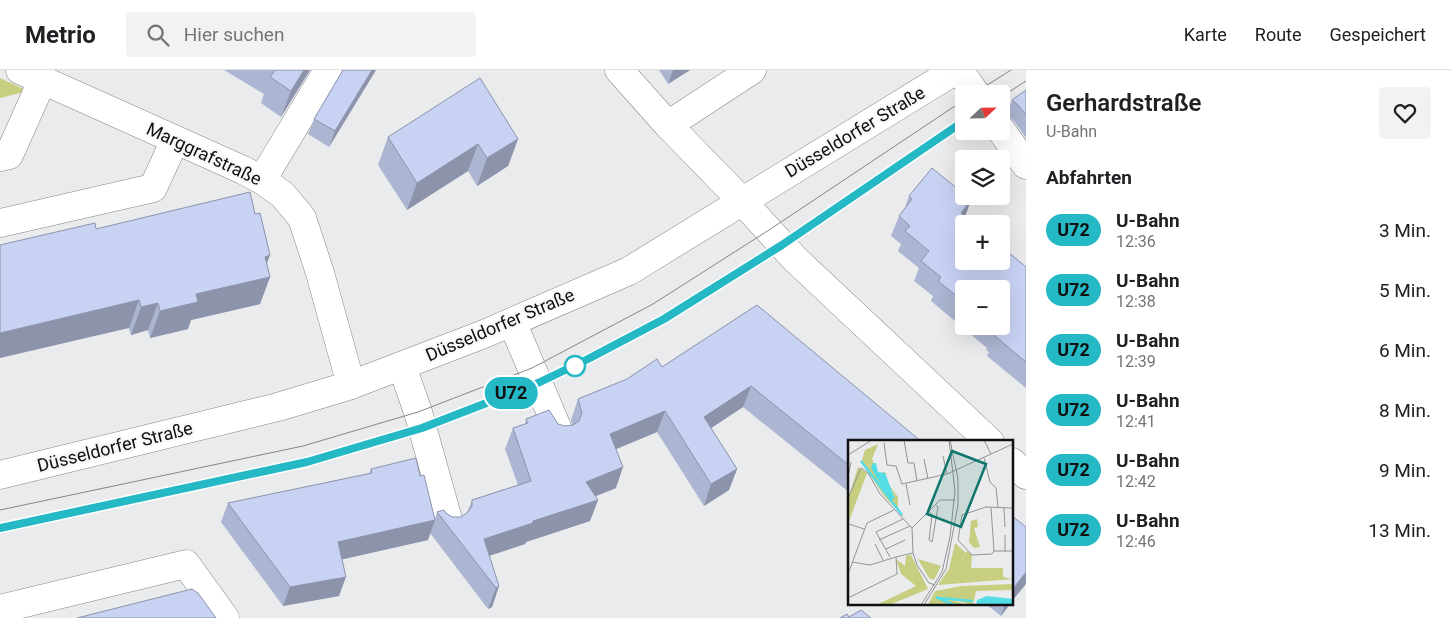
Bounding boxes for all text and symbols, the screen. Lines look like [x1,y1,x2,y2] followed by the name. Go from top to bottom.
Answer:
[126,12,476,57] search box
[25,21,96,49] text: Metrio
[144,21,172,49] icon: search
[184,23,284,46] text: Hier suchen
[1184,24,1227,45] text: Karte
[1255,24,1302,45] text: Route
[1330,24,1426,45] text: Gespeichert
[781,82,928,182] street label: Düsseldorfer Straße
[955,85,1010,140] north arrow
[955,85,1010,335] map controls
[1379,87,1431,139] button: heart
[1046,89,1202,117] text: Gerhardstraße
[143,118,265,189] street label: Marggrafstraße
[1046,122,1097,141] text: U-Bahn
[955,150,1010,205] button: layers
[1046,166,1132,189] text: Abfahrten
[1116,209,1180,232] text: U-Bahn
[955,215,1010,270] button: +
[1057,219,1090,240] text: U72
[1379,219,1431,242] text: 3 Min.
[1116,232,1156,251] text: 12:36
[1116,269,1180,292] text: U-Bahn
[1057,279,1090,300] text: U72
[1379,279,1431,302] text: 5 Min.
[955,280,1010,335] button: −
[422,284,577,365] street label: Düsseldorfer Straße
[1116,292,1156,311] text: 12:38
[1116,329,1180,352] text: U-Bahn
[1057,339,1090,360] text: U72
[1379,339,1431,362] text: 6 Min.
[1116,352,1156,371] text: 12:39
[564,355,586,377] unlabelled marker
[482,377,540,409] line badge: U72
[495,382,527,403] text: U72
[1116,389,1180,412] text: U-Bahn
[1057,399,1090,420] text: U72
[1379,399,1431,422] text: 8 Min.
[1116,412,1156,431] text: 12:41
[35,417,195,476] street label: Düsseldorfer Straße
[848,440,1014,606] inset map
[1116,449,1180,472] text: U-Bahn
[1057,459,1090,480] text: U72
[1379,459,1431,482] text: 9 Min.
[1116,472,1156,491] text: 12:42
[1116,509,1180,532] text: U-Bahn
[1057,519,1090,540] text: U72
[1368,519,1431,542] text: 13 Min.
[1116,532,1156,551] text: 12:46

